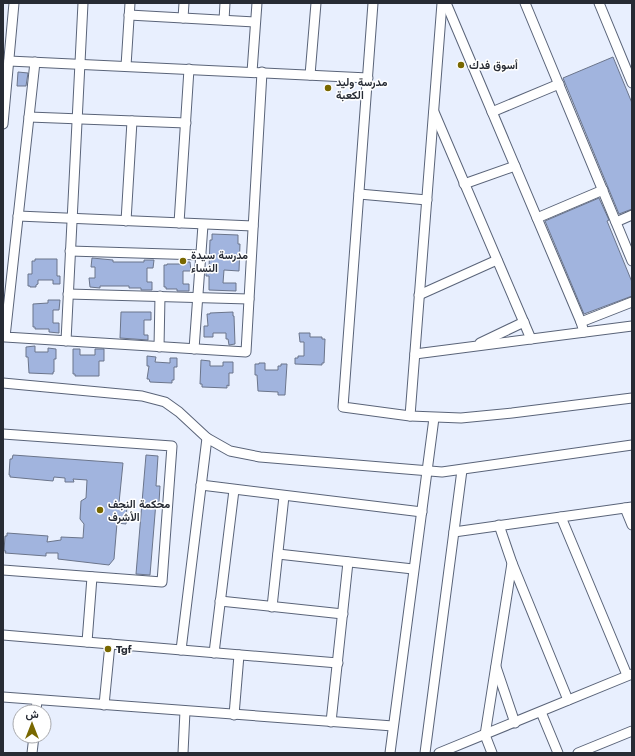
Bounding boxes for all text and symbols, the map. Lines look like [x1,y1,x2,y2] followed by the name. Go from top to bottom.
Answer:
[469,57,518,73] place label: أسوق فدك
[456,60,466,70] marker: أسوق فدك
[336,74,387,103] place label: مدرسة وليد الكعبة
[323,83,333,93] marker: مدرسة وليد الكعبة
[191,247,248,276] place label: مدرسة سيدة النساء
[178,256,188,266] marker: مدرسة سيدة النساء
[108,496,170,525] place label: محكمة النجف الأشرف
[95,505,105,515] marker: محكمة النجف الأشرف
[116,641,133,657] place label: Tgf
[103,644,113,654] marker: Tgf
[12,704,52,744] north arrow
[25,706,39,722] text: ش

